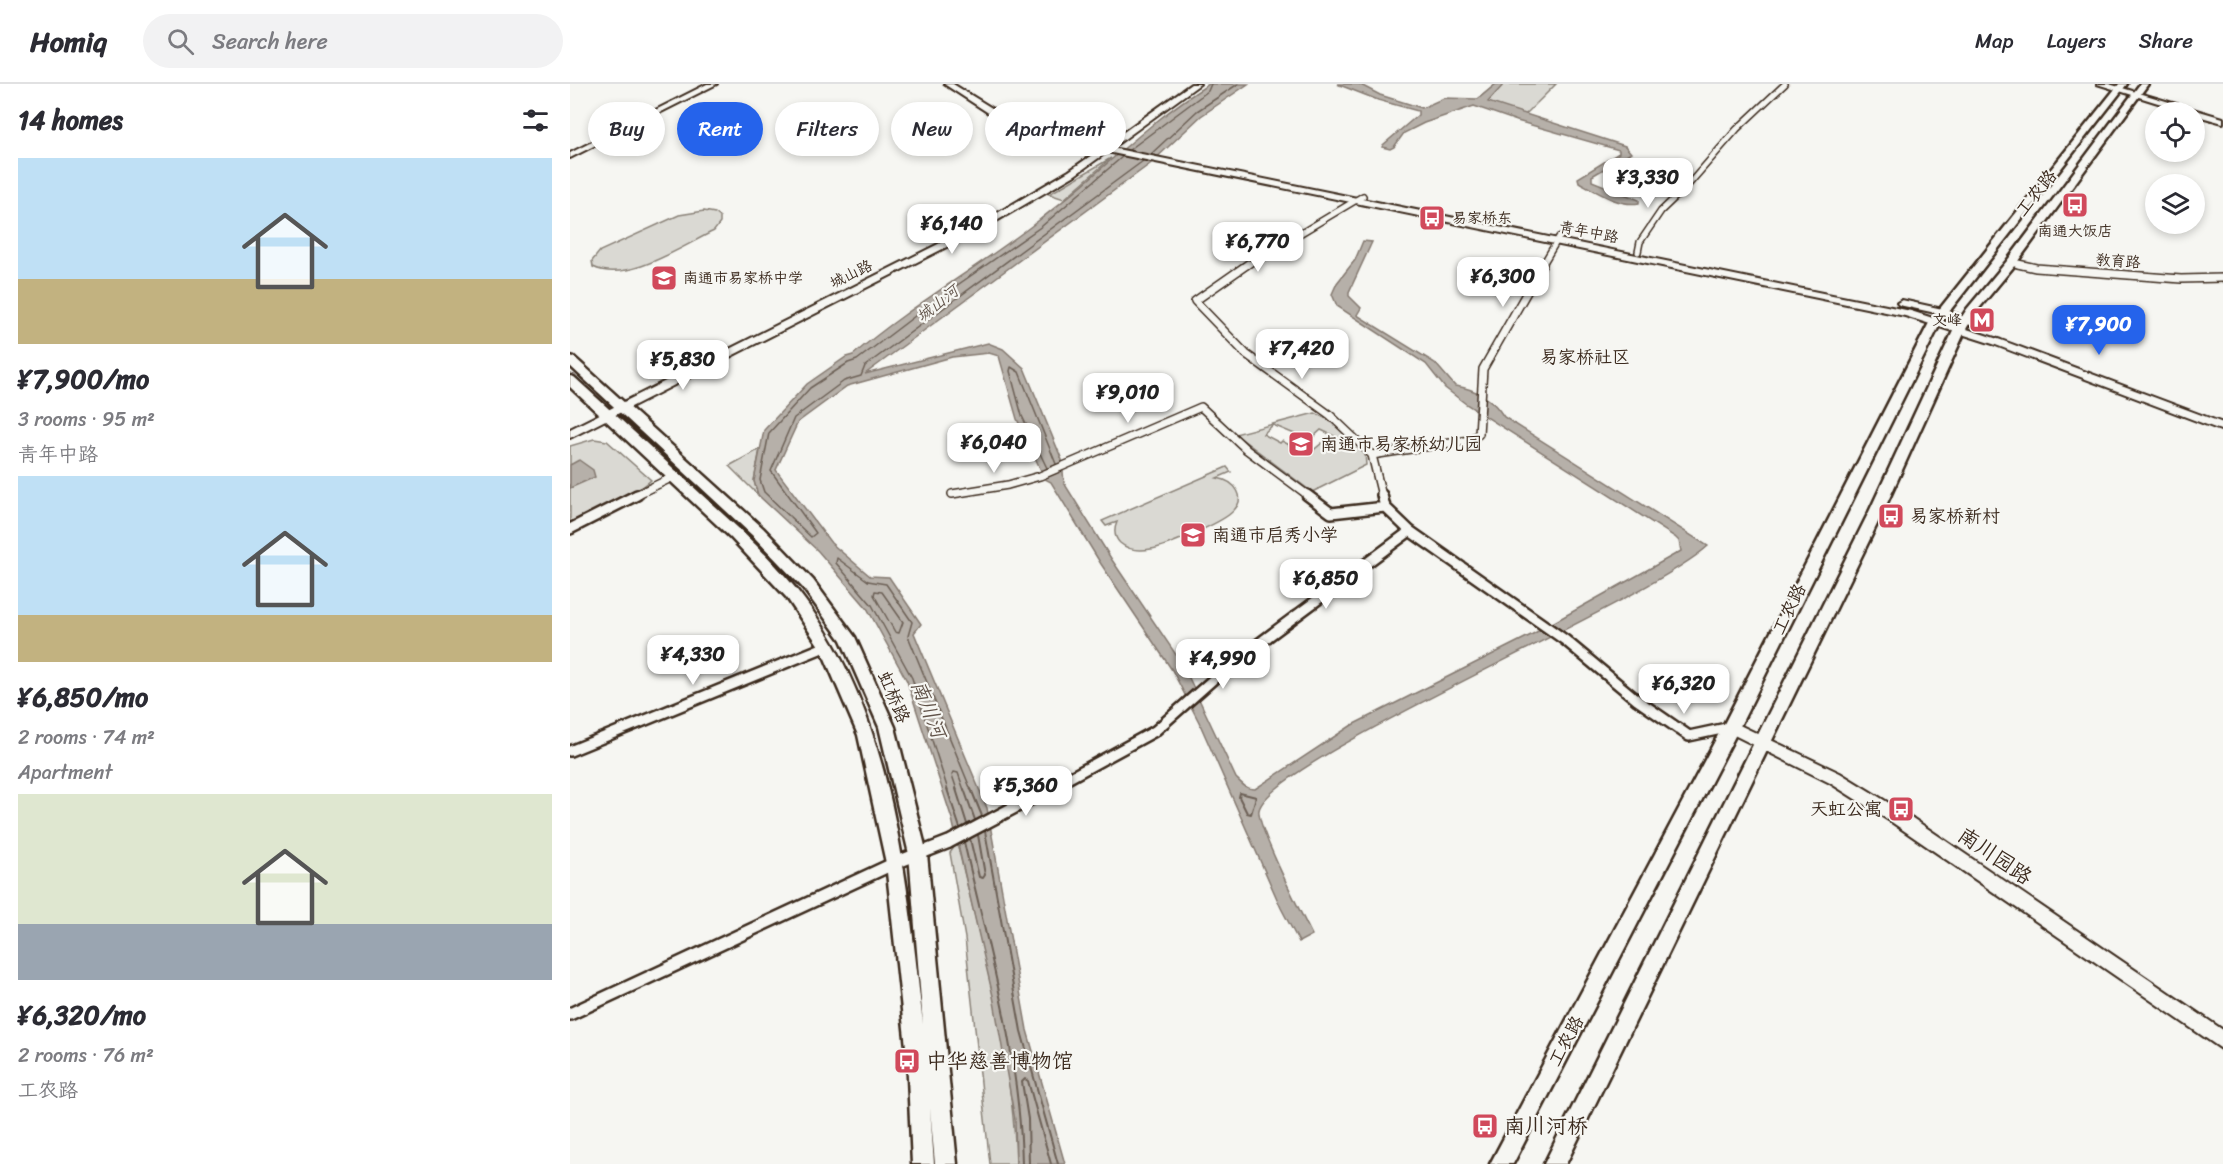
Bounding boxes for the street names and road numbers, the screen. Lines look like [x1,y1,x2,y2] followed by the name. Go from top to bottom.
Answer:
[2007,162,2065,224] street label: 工农路
[1557,214,1621,250] street label: 青年中路
[2095,246,2141,276] street label: 教育路
[825,252,877,296] street label: 城山路
[1763,578,1815,640] street label: 工农路
[869,666,919,728] street label: 虹桥路
[1950,817,2040,895] street label: 南川园路
[1539,1010,1593,1072] street label: 工农路

